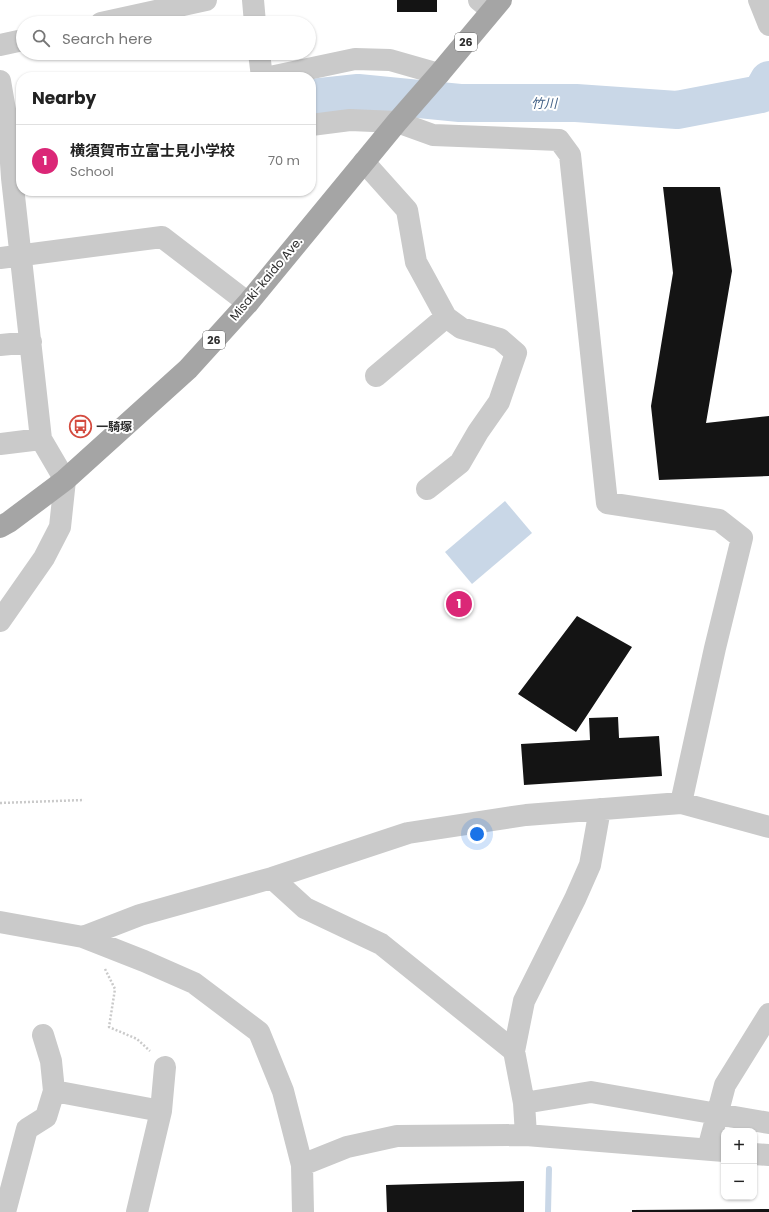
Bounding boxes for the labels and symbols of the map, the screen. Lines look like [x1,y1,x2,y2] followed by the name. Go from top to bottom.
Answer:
[455,33,477,51] road number: 26
[531,94,559,113] water label: 竹川
[226,233,306,324] street label: Misaki-kaido Ave.
[203,331,225,349] road number: 26
[68,414,94,440] bus stop icon: 一騎塚
[96,418,132,435] place label: 一騎塚
[446,589,472,619] pin: 1
[467,824,487,844] your location

